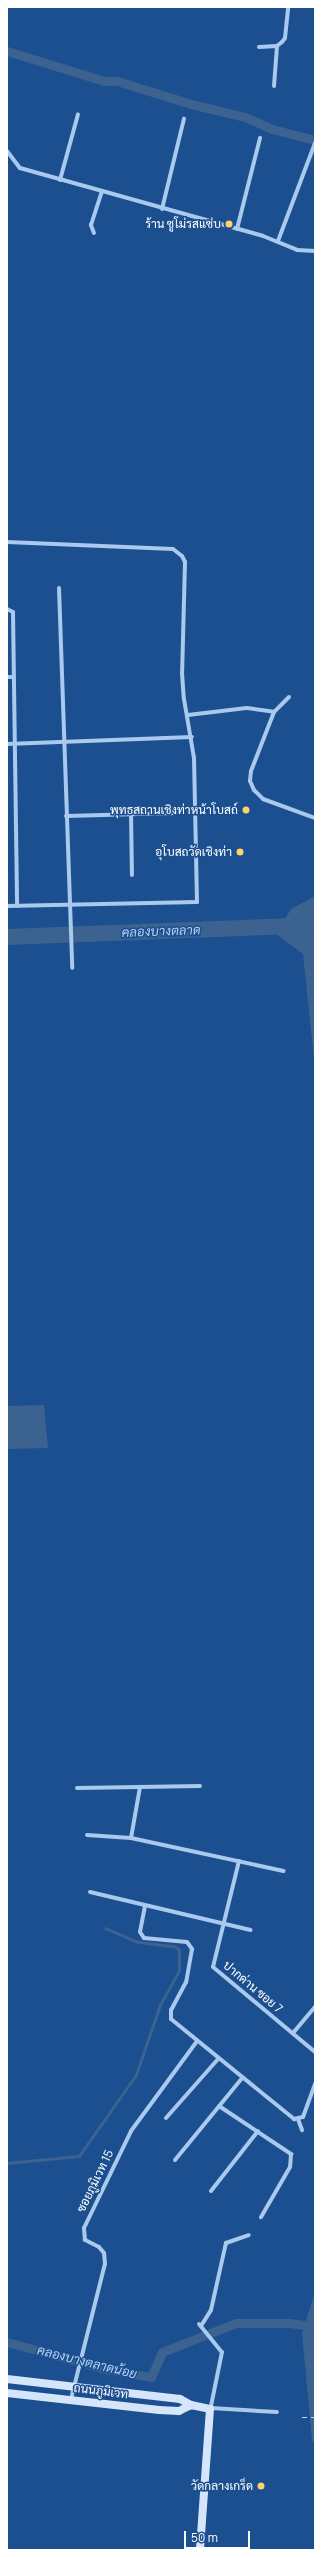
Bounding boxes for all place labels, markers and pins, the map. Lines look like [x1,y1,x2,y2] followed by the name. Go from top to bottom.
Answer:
[145,217,221,231] place label: ร้าน ซูโม่รสแซ่บ
[224,219,234,229] marker: ร้าน ซูโม่รสแซ่บ
[110,803,238,817] place label: พุทธสถานเชิงท่าหน้าโบสถ์
[241,805,251,815] marker: พุทธสถานเชิงท่าหน้าโบสถ์
[155,845,232,859] place label: อุโบสถวัดเชิงท่า
[235,847,245,857] marker: อุโบสถวัดเชิงท่า
[191,2479,253,2493] place label: วัดกลางเกร็ด
[256,2481,266,2491] marker: วัดกลางเกร็ด

